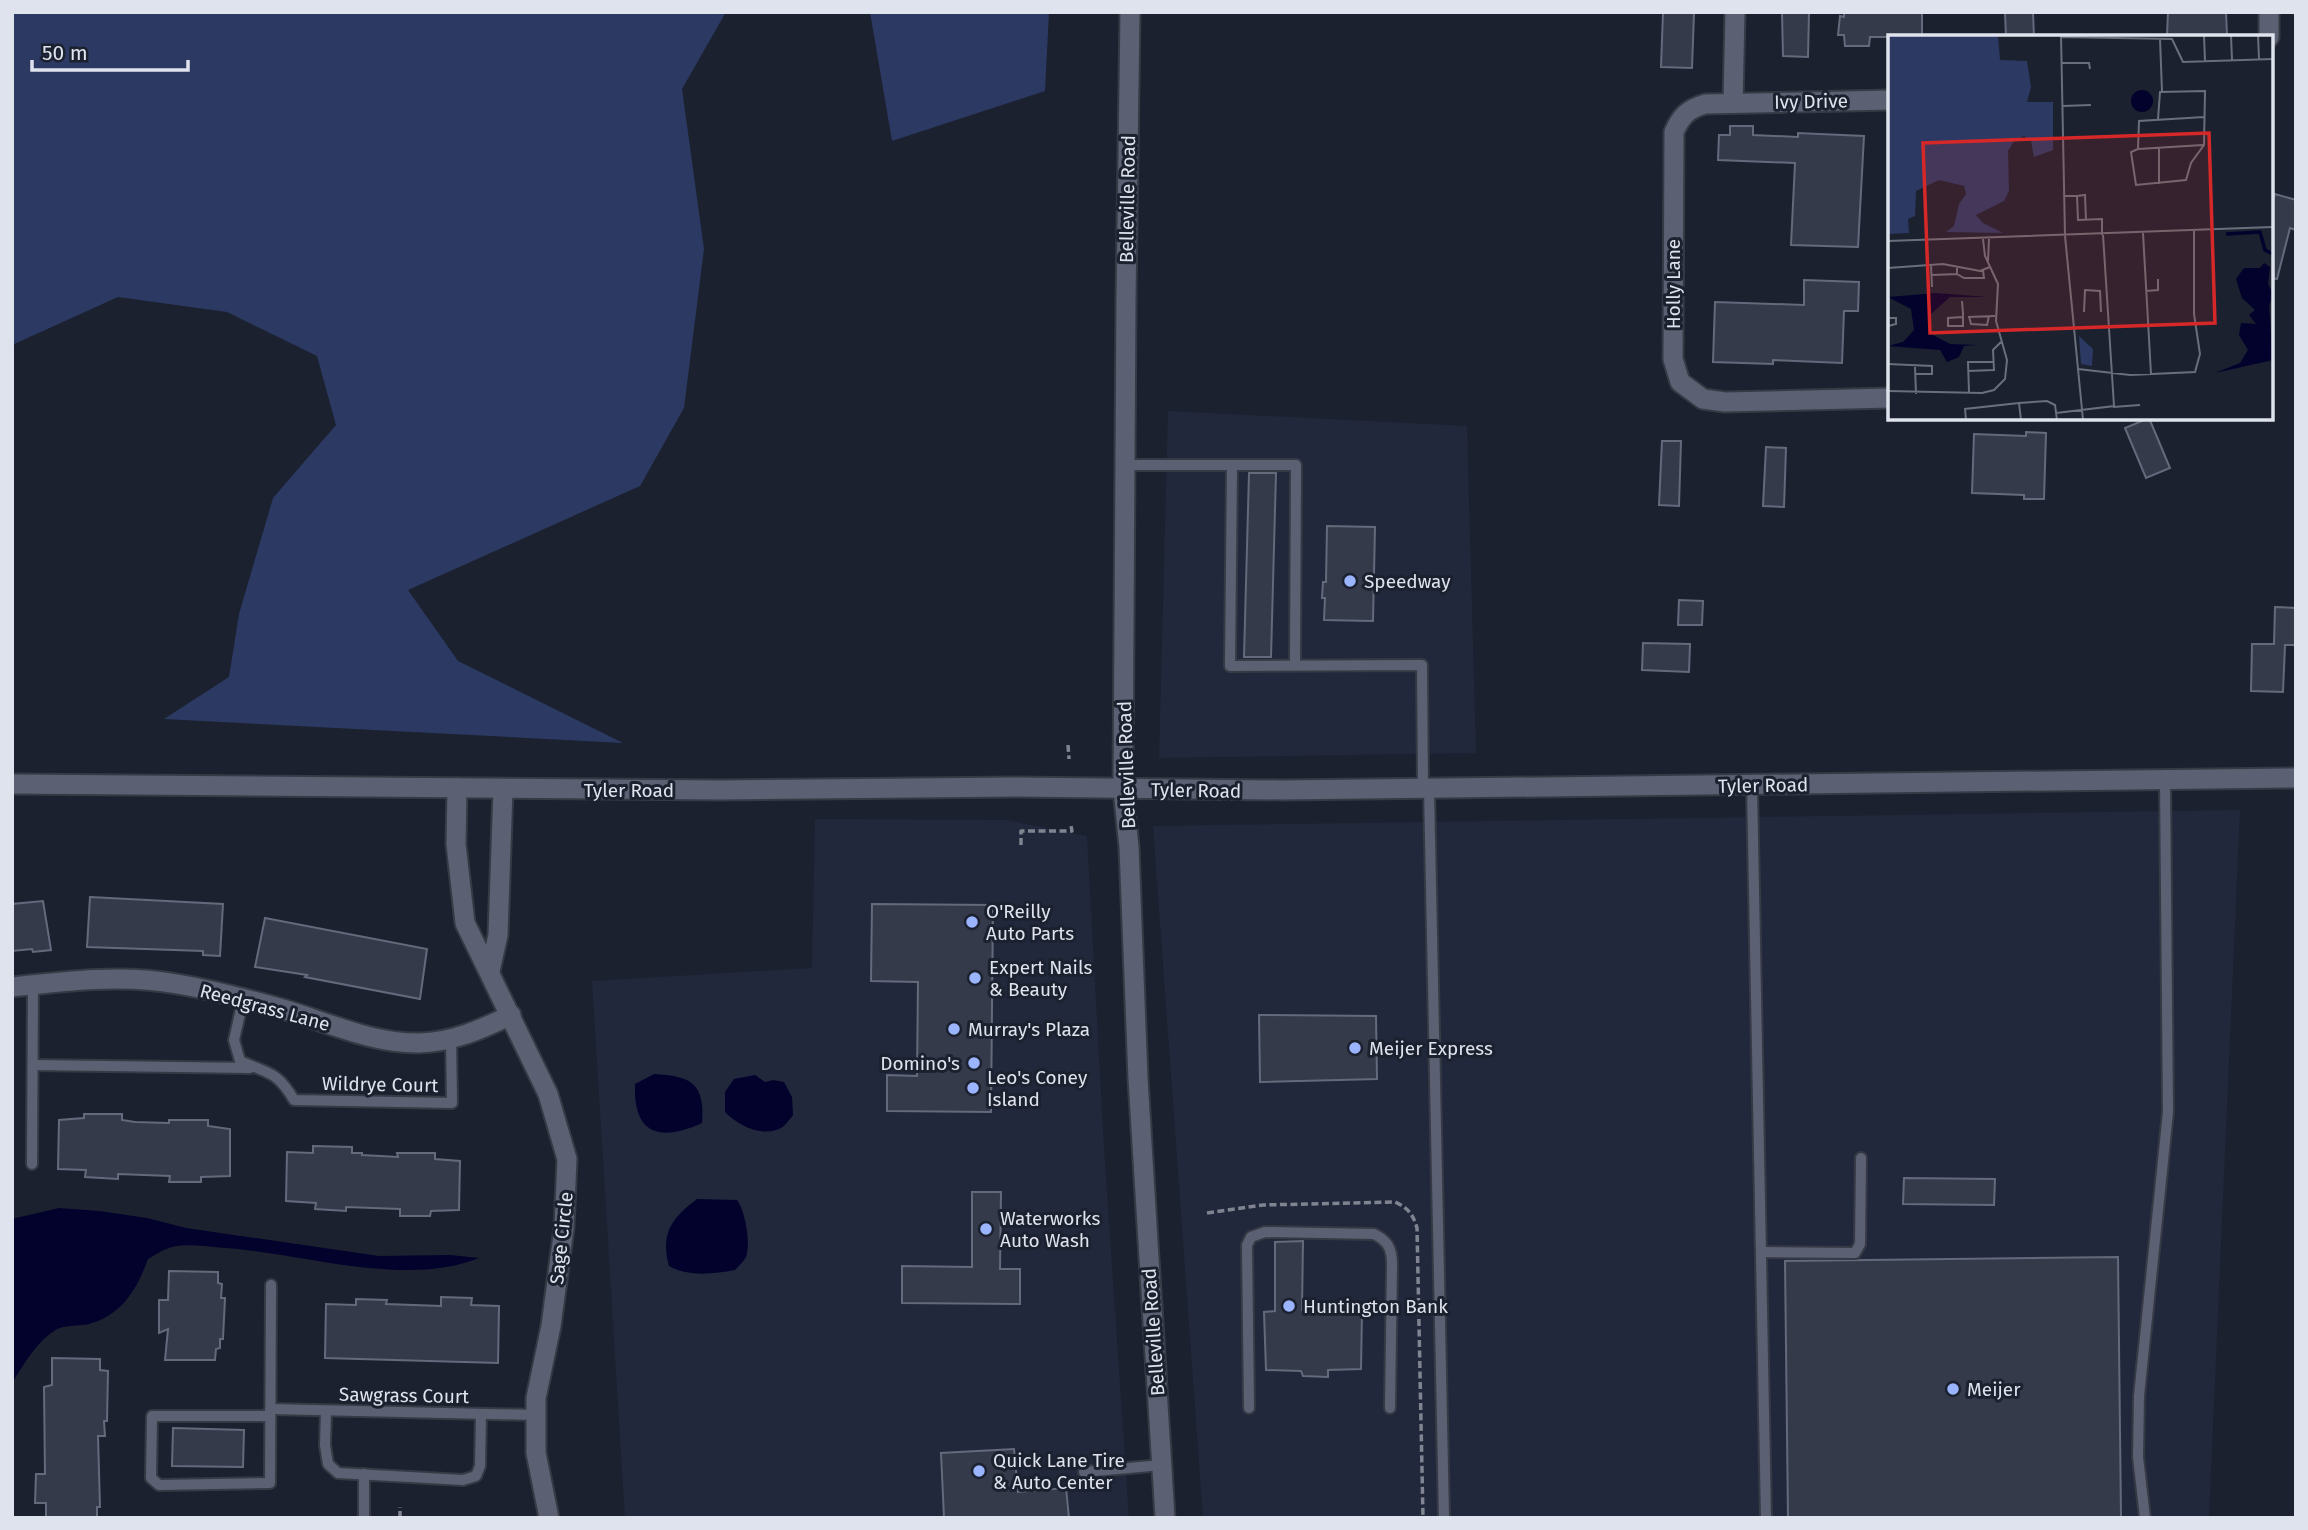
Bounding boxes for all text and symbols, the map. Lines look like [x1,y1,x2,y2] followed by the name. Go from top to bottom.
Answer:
[32,28,187,72] scale bar
[1888,35,2273,420] inset map
[42,40,88,66] text: 50 m
[1774,89,1848,114] street label: Ivy Drive
[1115,135,1140,263] street label: Belleville Road
[1662,239,1685,329] street label: Holly Lane
[1364,570,1451,593] place label: Speedway
[1342,573,1358,589] marker: Speedway
[1113,701,1140,829] street label: Belleville Road
[1718,773,1808,798] street label: Tyler Road
[1151,778,1241,803] street label: Tyler Road
[584,779,674,802] street label: Tyler Road
[986,900,1074,945] place label: O'Reilly Auto Parts
[964,914,980,930] marker: O'Reilly Auto Parts
[989,956,1092,1001] place label: Expert Nails & Beauty
[967,970,983,986] marker: Expert Nails & Beauty
[197,979,332,1036] street label: Reedgrass Lane
[968,1018,1090,1041] place label: Murray's Plaza
[946,1021,962,1037] marker: Murray's Plaza
[1369,1037,1493,1060] place label: Meijer Express
[1347,1040,1363,1056] marker: Meijer Express
[880,1052,960,1075] place label: Domino's
[966,1055,982,1071] marker: Domino's
[987,1066,1088,1111] place label: Leo's Coney Island
[322,1072,439,1097] street label: Wildrye Court
[965,1080,981,1096] marker: Leo's Coney Island
[545,1191,578,1286] street label: Sage Circle
[1000,1207,1100,1252] place label: Waterworks Auto Wash
[978,1221,994,1237] marker: Waterworks Auto Wash
[1138,1267,1169,1397] street label: Belleville Road
[1303,1295,1448,1318] place label: Huntington Bank
[1281,1298,1297,1314] marker: Huntington Bank
[1967,1378,2021,1401] place label: Meijer
[1945,1381,1961,1397] marker: Meijer
[339,1383,469,1408] street label: Sawgrass Court
[993,1449,1125,1494] place label: Quick Lane Tire & Auto Center
[971,1463,987,1479] marker: Quick Lane Tire & Auto Center

